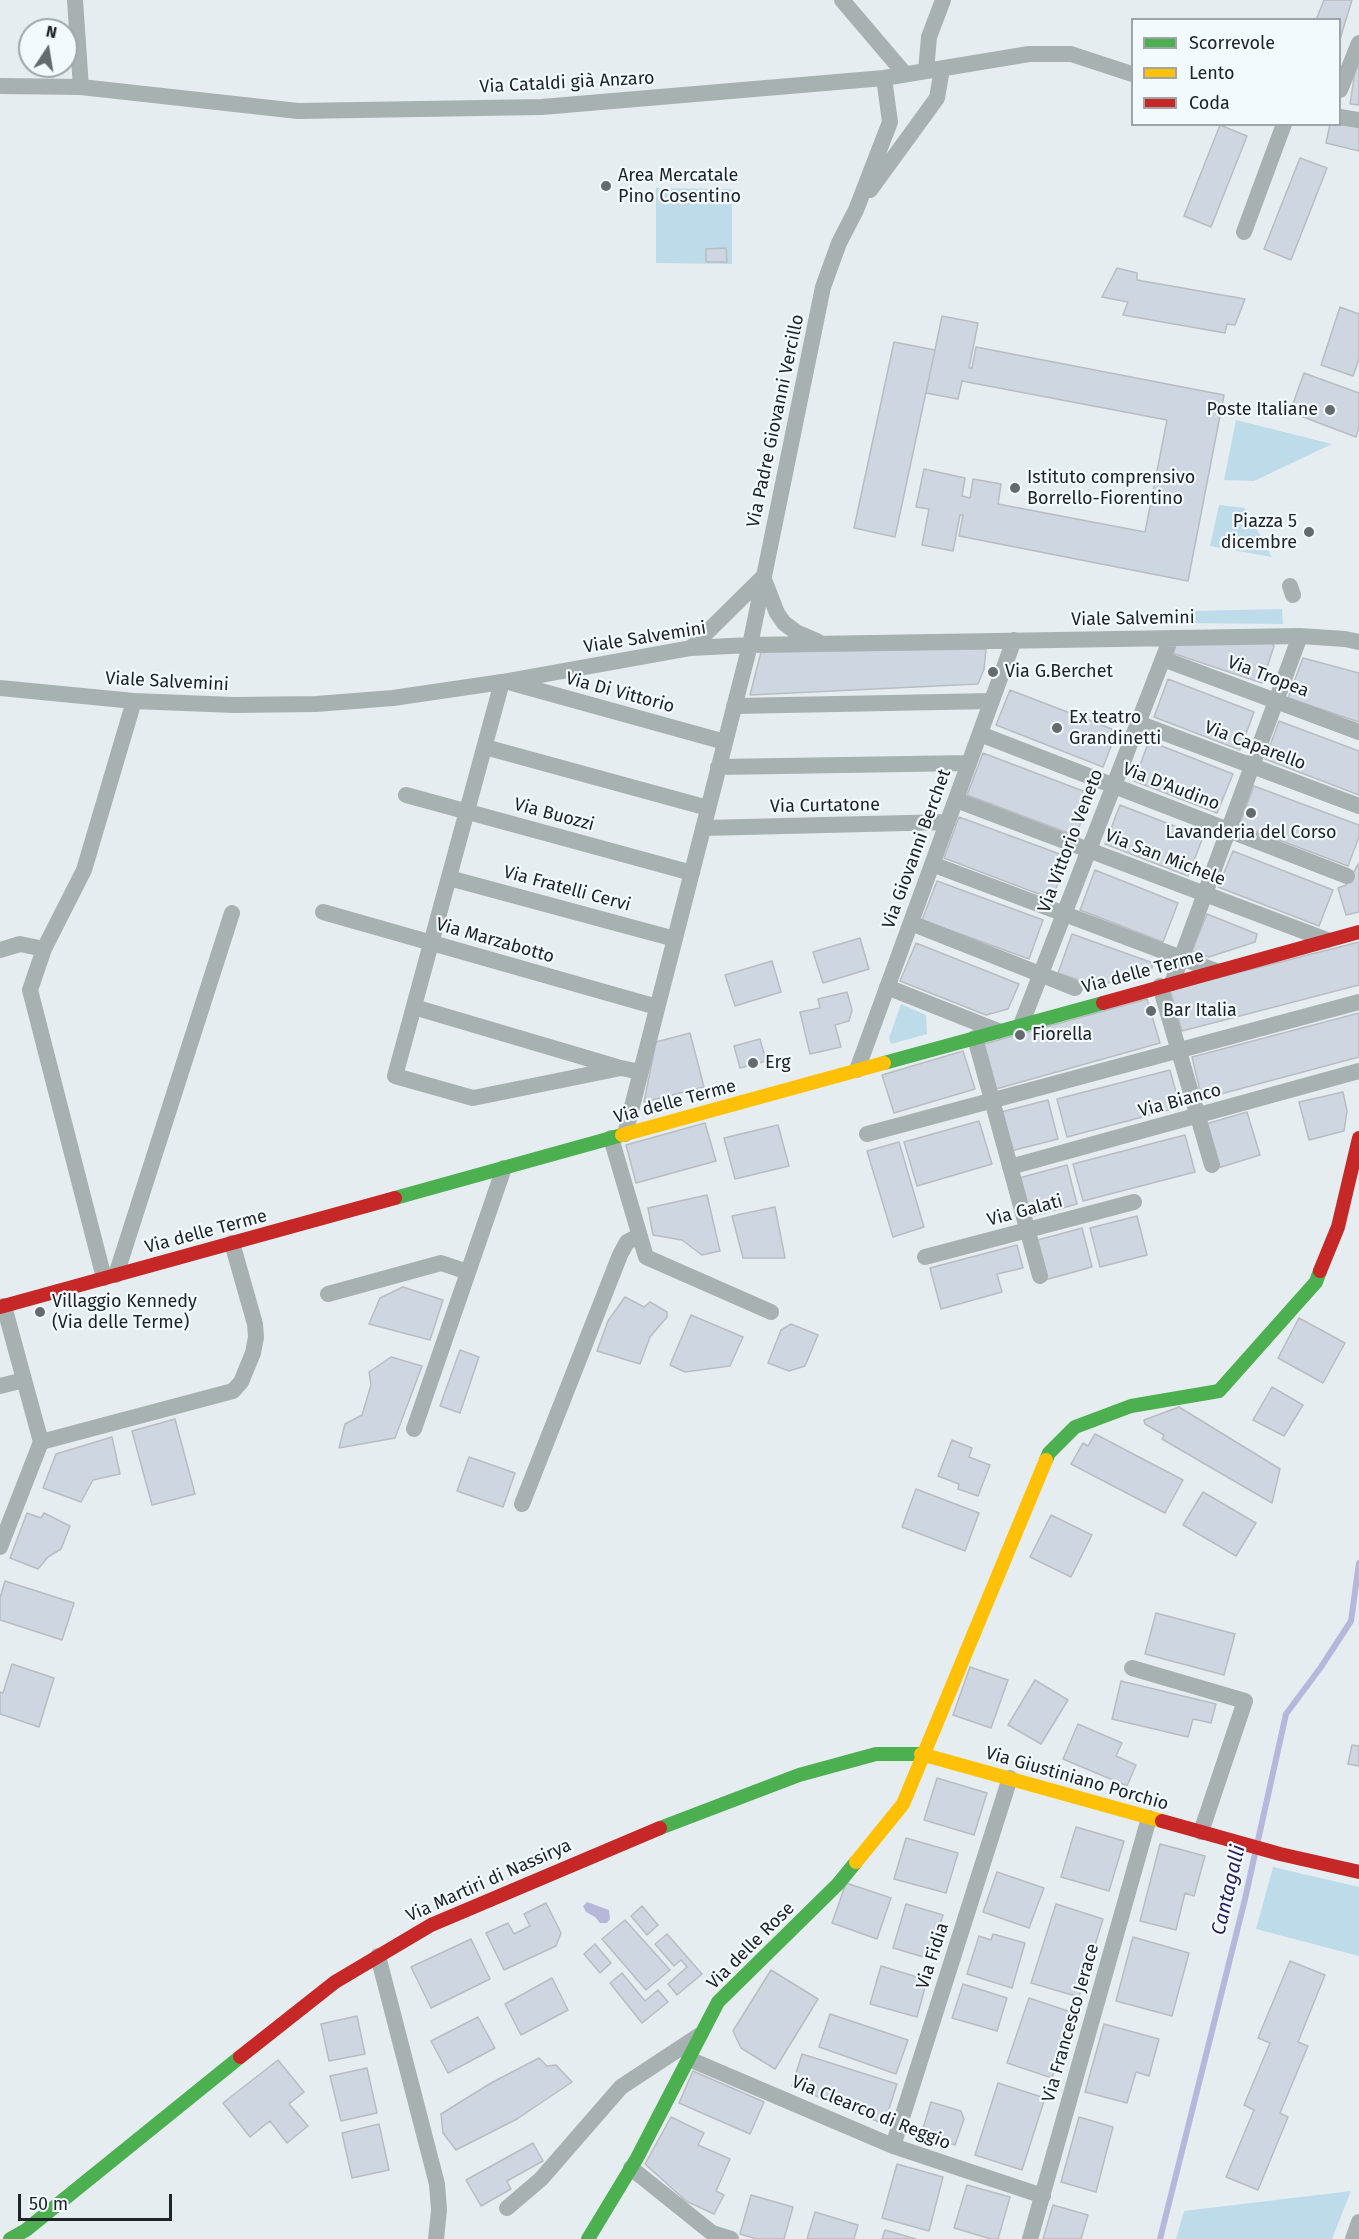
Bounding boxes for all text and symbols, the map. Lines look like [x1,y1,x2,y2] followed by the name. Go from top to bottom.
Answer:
[18,18,78,78] north arrow
[1131,18,1341,126] legend
[44,21,59,42] text: N
[1189,32,1275,54] text: Scorrevole
[1189,62,1235,84] text: Lento
[479,68,655,98] street label: Via Cataldi già Anzaro
[1189,92,1230,114] text: Coda
[618,165,741,207] place label: Area Mercatale Pino Cosentino
[599,179,613,193] marker: Area Mercatale Pino Cosentino
[743,312,809,530] street label: Via Padre Giovanni Vercillo
[1207,399,1318,421] place label: Poste Italiane
[1323,403,1337,417] marker: Poste Italiane
[1027,467,1195,510] place label: Istituto comprensivo Borrello-Fiorentino
[1008,481,1022,495] marker: Istituto comprensivo Borrello-Fiorentino
[1221,511,1297,554] place label: Piazza 5 dicembre
[1302,525,1316,539] marker: Piazza 5 dicembre
[1071,607,1195,631] street label: Viale Salvemini
[582,618,708,658] street label: Viale Salvemini
[1224,652,1312,702] street label: Via Tropea
[1005,661,1113,683] place label: Via G.Berchet
[986,665,1000,679] marker: Via G.Berchet
[105,668,229,696] street label: Viale Salvemini
[563,668,677,718] street label: Via Di Vittorio
[1069,707,1161,750] place label: Ex teatro Grandinetti
[1201,717,1309,775] street label: Via Caparello
[1050,721,1064,735] marker: Ex teatro Grandinetti
[1119,759,1223,815] street label: Via D'Audino
[878,766,956,932] street label: Via Giovanni Berchet
[1034,766,1108,916] street label: Via Vittorio Veneto
[511,794,597,836] street label: Via Buozzi
[770,794,880,818] street label: Via Curtatone
[1244,806,1258,820] marker: Lavanderia del Corso
[1166,822,1336,844] place label: Lavanderia del Corso
[1102,825,1228,891] street label: Via San Michele
[501,862,633,916] street label: Via Fratelli Cervi
[433,914,557,968] street label: Via Marzabotto
[1080,945,1206,999] street label: Via delle Terme
[1163,1000,1237,1022] place label: Bar Italia
[1144,1004,1158,1018] marker: Bar Italia
[1032,1024,1092,1046] place label: Fiorella
[1013,1028,1027,1042] marker: Fiorella
[765,1052,790,1074] place label: Erg
[746,1056,760,1070] marker: Erg
[612,1075,738,1129] street label: Via delle Terme
[1136,1080,1224,1122] street label: Via Bianco
[985,1191,1065,1231] street label: Via Galati
[143,1205,269,1259] street label: Via delle Terme
[52,1291,197,1334] place label: Villaggio Kennedy (Via delle Terme)
[33,1305,47,1319] marker: Villaggio Kennedy (Via delle Terme)
[983,1743,1171,1815] street label: Via Giustiniano Porchio
[403,1835,575,1927] street label: Via Martiri di Nassirya
[1207,1843,1251,1937] water label: Cantagalli
[703,1898,799,1994] street label: Via delle Rose
[912,1920,954,1992] street label: Via Fidia
[1038,1941,1104,2105] street label: Via Francesco Jerace
[788,2071,954,2155] street label: Via Clearco di Reggio
[21,2182,176,2220] scale bar
[29,2193,68,2215] text: 50 m

